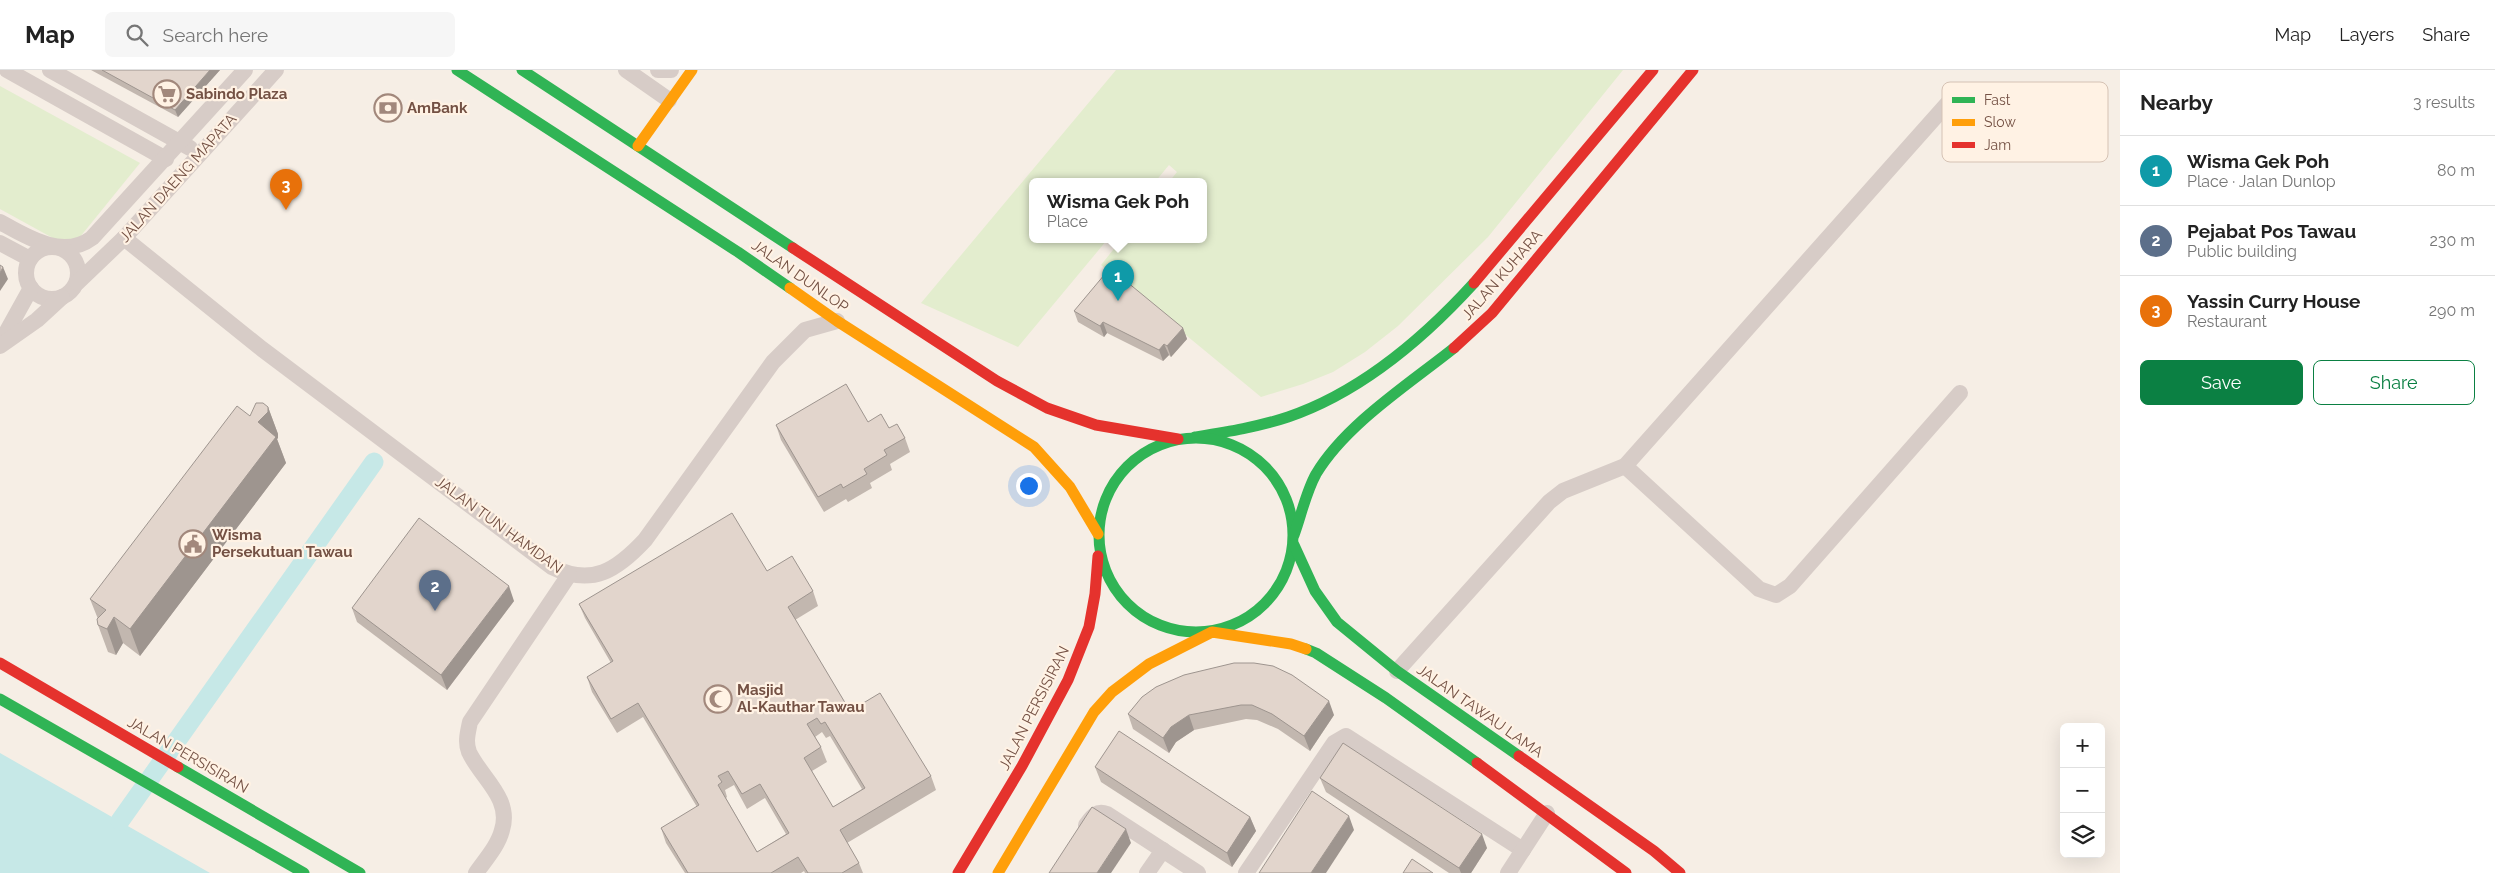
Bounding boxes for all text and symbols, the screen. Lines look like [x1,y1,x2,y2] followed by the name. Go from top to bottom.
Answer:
[105,12,455,57] search box
[25,20,75,49] text: Map
[123,21,151,49] icon: search
[163,24,268,46] text: Search here
[2275,24,2311,45] text: Map
[2339,24,2394,45] text: Layers
[2422,24,2470,45] text: Share
[152,79,182,109] supermarket icon: Sabindo Plaza
[1942,82,2108,162] legend
[186,85,288,103] place label: Sabindo Plaza
[2140,90,2213,115] text: Nearby
[1984,92,2011,108] text: Fast
[373,93,403,123] bank icon: AmBank
[2413,93,2475,112] text: 3 results
[407,99,468,117] place label: AmBank
[116,110,240,246] street label: JALAN DAENG MAPATA
[1984,114,2016,130] text: Slow
[1984,137,2011,153] text: Jam
[2187,150,2329,172] text: Wisma Gek Poh
[2152,161,2160,180] text: 1
[2437,161,2475,180] text: 80 m
[270,169,302,210] pin: 3
[2187,172,2336,191] text: Place · Jalan Dunlop
[1029,178,1207,243] popup
[1047,190,1189,212] text: Wisma Gek Poh
[1047,212,1088,231] text: Place
[2187,220,2356,242] text: Pejabat Pos Tawau
[1458,226,1546,324] street label: JALAN KUHARA
[2151,231,2161,250] text: 2
[2430,231,2475,250] text: 230 m
[748,236,852,316] street label: JALAN DUNLOP
[2187,242,2297,261] text: Public building
[1102,260,1134,301] pin: 1
[2187,290,2360,312] text: Yassin Curry House
[2152,301,2160,320] text: 3
[2429,301,2475,320] text: 290 m
[2187,312,2267,331] text: Restaurant
[2140,360,2303,405] button: Save
[2313,360,2475,405] button: Share
[432,473,566,577] street label: JALAN TUN HAMDAN
[1016,473,1042,499] your location
[212,526,352,561] place label: Wisma Persekutuan Tawau
[178,529,208,559] public building icon: Wisma Persekutuan Tawau
[419,570,451,611] pin: 2
[995,643,1073,773] street label: JALAN PERSISIRAN
[1413,661,1547,761] street label: JALAN TAWAU LAMA
[737,681,864,716] place label: Masjid Al-Kauthar Tawau
[703,684,733,714] mosque icon: Masjid Al-Kauthar Tawau
[124,713,252,797] street label: JALAN PERSISIRAN
[2060,723,2105,858] map controls
[2060,723,2105,768] button: +
[2060,768,2105,813] button: −
[2060,813,2105,858] button: layers

